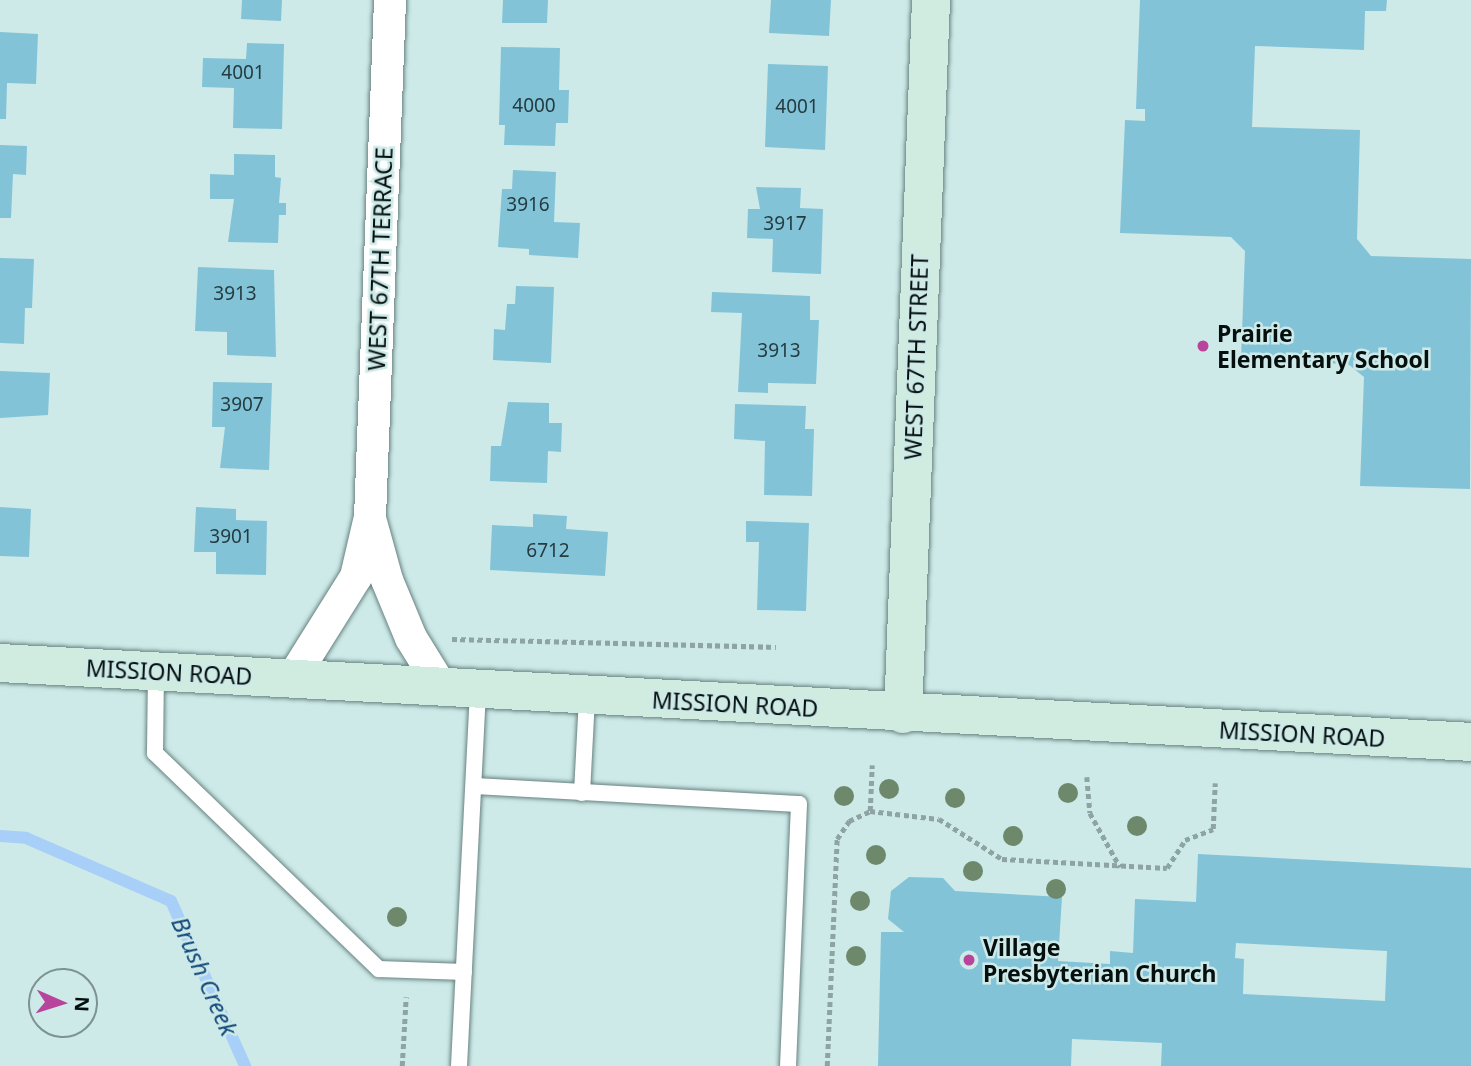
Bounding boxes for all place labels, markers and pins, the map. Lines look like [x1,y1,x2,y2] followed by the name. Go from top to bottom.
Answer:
[1217,319,1430,373] place label: Prairie Elementary School
[1195,338,1211,354] marker: Prairie Elementary School
[983,933,1216,987] place label: Village Presbyterian Church
[961,952,977,968] marker: Village Presbyterian Church

